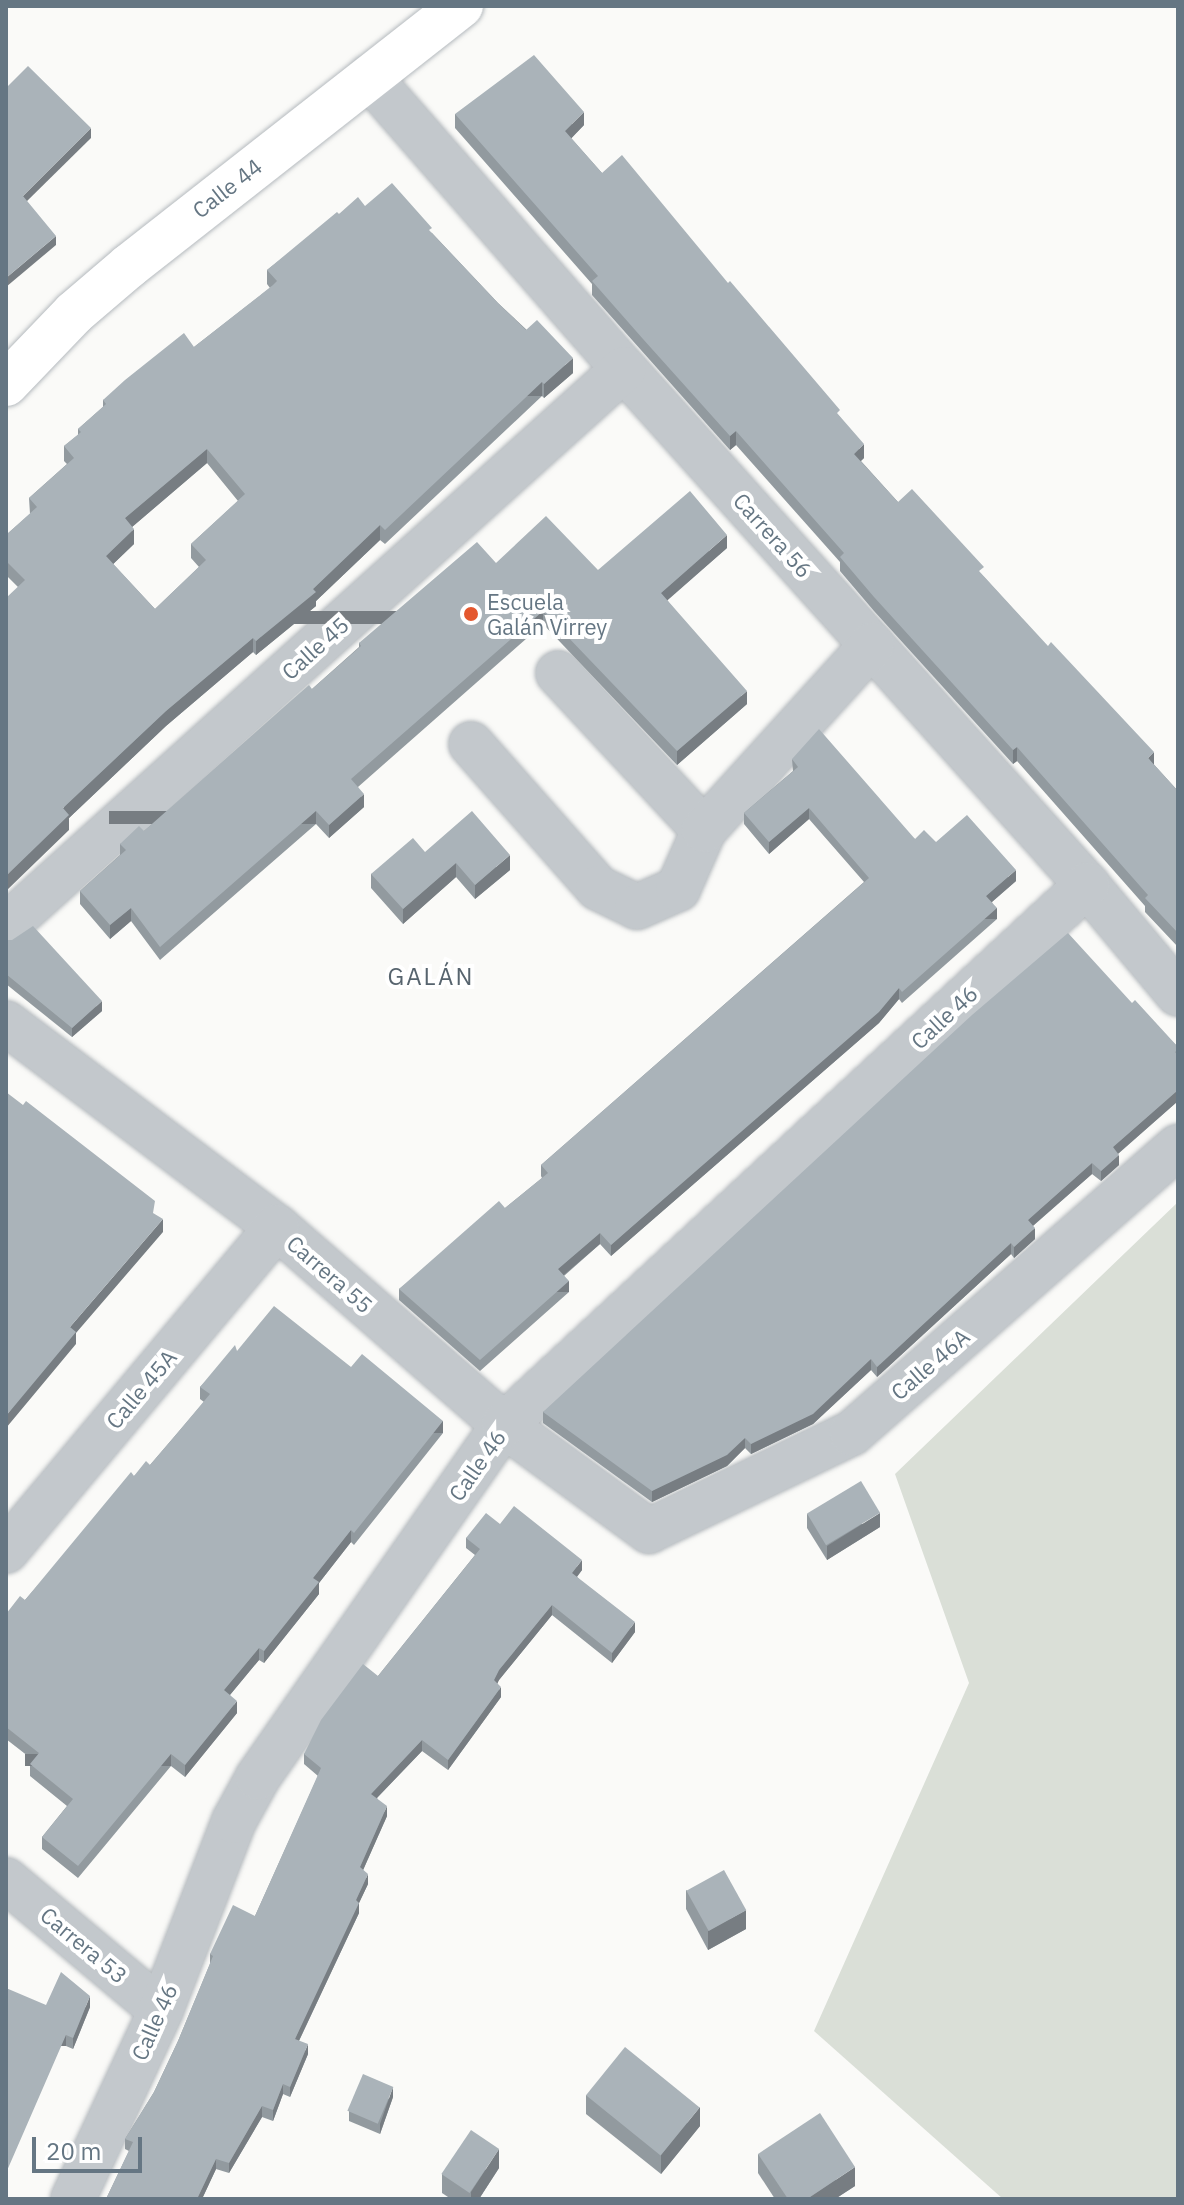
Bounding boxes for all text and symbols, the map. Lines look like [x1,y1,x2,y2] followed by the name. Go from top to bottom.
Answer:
[187,153,267,223] street label: Calle 44
[728,487,818,583] street label: Carrera 56
[487,588,607,640] place label: Escuela Galán Virrey
[462,605,480,623] marker: Escuela Galán Virrey
[276,611,354,685] street label: Calle 45
[388,963,474,991] district label: GALÁN
[905,980,983,1054] street label: Calle 46
[282,1230,378,1318] street label: Carrera 55
[885,1323,975,1405] street label: Calle 46A
[100,1344,182,1434] street label: Calle 45A
[443,1424,511,1506] street label: Calle 46
[35,1901,133,1989] street label: Carrera 53
[125,1980,183,2064] street label: Calle 46
[36,2121,146,2171] scale bar
[46,2135,101,2167] text: 20 m

